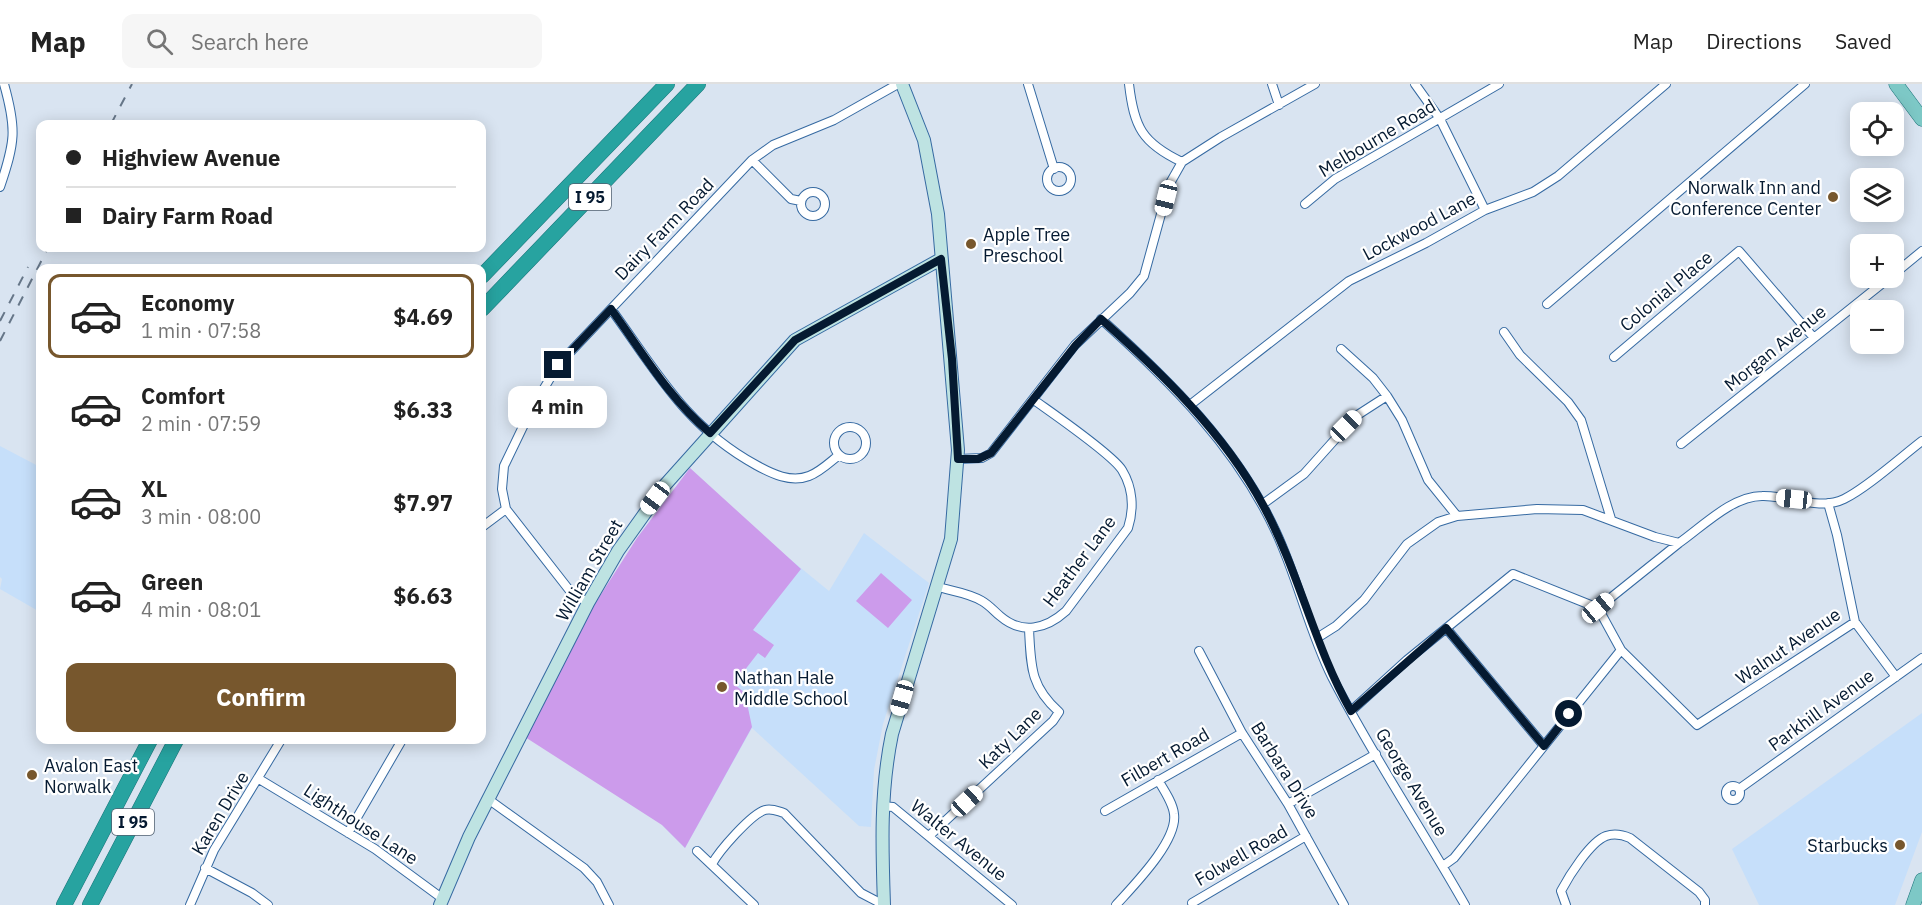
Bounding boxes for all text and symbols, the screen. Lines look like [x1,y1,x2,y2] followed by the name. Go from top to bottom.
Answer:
[122,14,542,68] search box
[30,23,86,60] text: Map
[143,25,176,58] icon: search
[191,27,309,56] text: Search here
[1633,27,1673,55] text: Map
[1706,27,1802,55] text: Directions
[1835,27,1892,55] text: Saved
[1314,94,1440,182] street label: Melbourne Road
[1850,102,1904,354] map controls
[1850,102,1904,156] button: locate
[102,143,280,172] text: Highview Avenue
[1850,168,1904,222] button: layers
[609,173,719,285] street label: Dairy Farm Road
[1670,176,1821,220] place label: Norwalk Inn and Conference Center
[1153,178,1179,218] car
[569,184,611,210] road number: I 95
[1359,187,1480,265] street label: Lockwood Lane
[1826,190,1840,204] marker: Norwalk Inn and Conference Center
[102,201,273,230] text: Dairy Farm Road
[983,223,1070,267] place label: Apple Tree Preschool
[1850,234,1904,288] button: +
[964,237,978,251] marker: Apple Tree Preschool
[1615,245,1717,336] street label: Colonial Place
[141,288,235,317] text: Economy
[69,289,123,343] icon: car
[1719,300,1831,396] street label: Morgan Avenue
[1850,300,1904,354] button: −
[393,302,453,331] text: $4.69
[141,317,261,344] text: 1 min · 07:58
[544,351,571,378] route end
[141,381,225,410] text: Comfort
[69,382,123,436] icon: car
[508,386,608,428] callout: 4 min
[531,393,584,420] text: 4 min
[393,395,453,424] text: $6.33
[1327,407,1365,445] car
[141,410,261,437] text: 2 min · 07:59
[141,474,167,503] text: XL
[69,475,123,529] icon: car
[637,478,673,518] car
[393,488,453,517] text: $7.97
[1775,488,1813,510] car
[141,503,261,530] text: 3 min · 08:00
[1037,511,1121,611] street label: Heather Lane
[551,515,627,625] street label: William Street
[141,567,203,596] text: Green
[69,568,123,622] icon: car
[393,581,453,610] text: $6.63
[1578,590,1618,626] car
[141,596,261,623] text: 4 min · 08:01
[1731,602,1845,690] street label: Walnut Avenue
[66,663,456,732] button: Confirm
[1764,664,1878,756] street label: Parkhill Avenue
[734,666,848,710] place label: Nathan Hale Middle School
[888,678,916,718] car
[715,680,729,694] marker: Nathan Hale Middle School
[1555,700,1582,727] route start
[974,702,1046,774] street label: Katy Lane
[1246,717,1324,823] street label: Barbara Drive
[1117,722,1213,792] street label: Filbert Road
[1371,724,1453,840] street label: George Avenue
[44,754,138,798] place label: Avalon East Norwalk
[186,767,254,859] street label: Karen Drive
[25,768,39,782] marker: Avalon East Norwalk
[300,778,423,870] street label: Lighthouse Lane
[948,782,986,820] car
[906,794,1012,886] street label: Walter Avenue
[112,809,154,835] road number: I 95
[1190,819,1292,891] street label: Folwell Road
[1807,834,1888,857] place label: Starbucks
[1893,838,1907,852] marker: Starbucks

